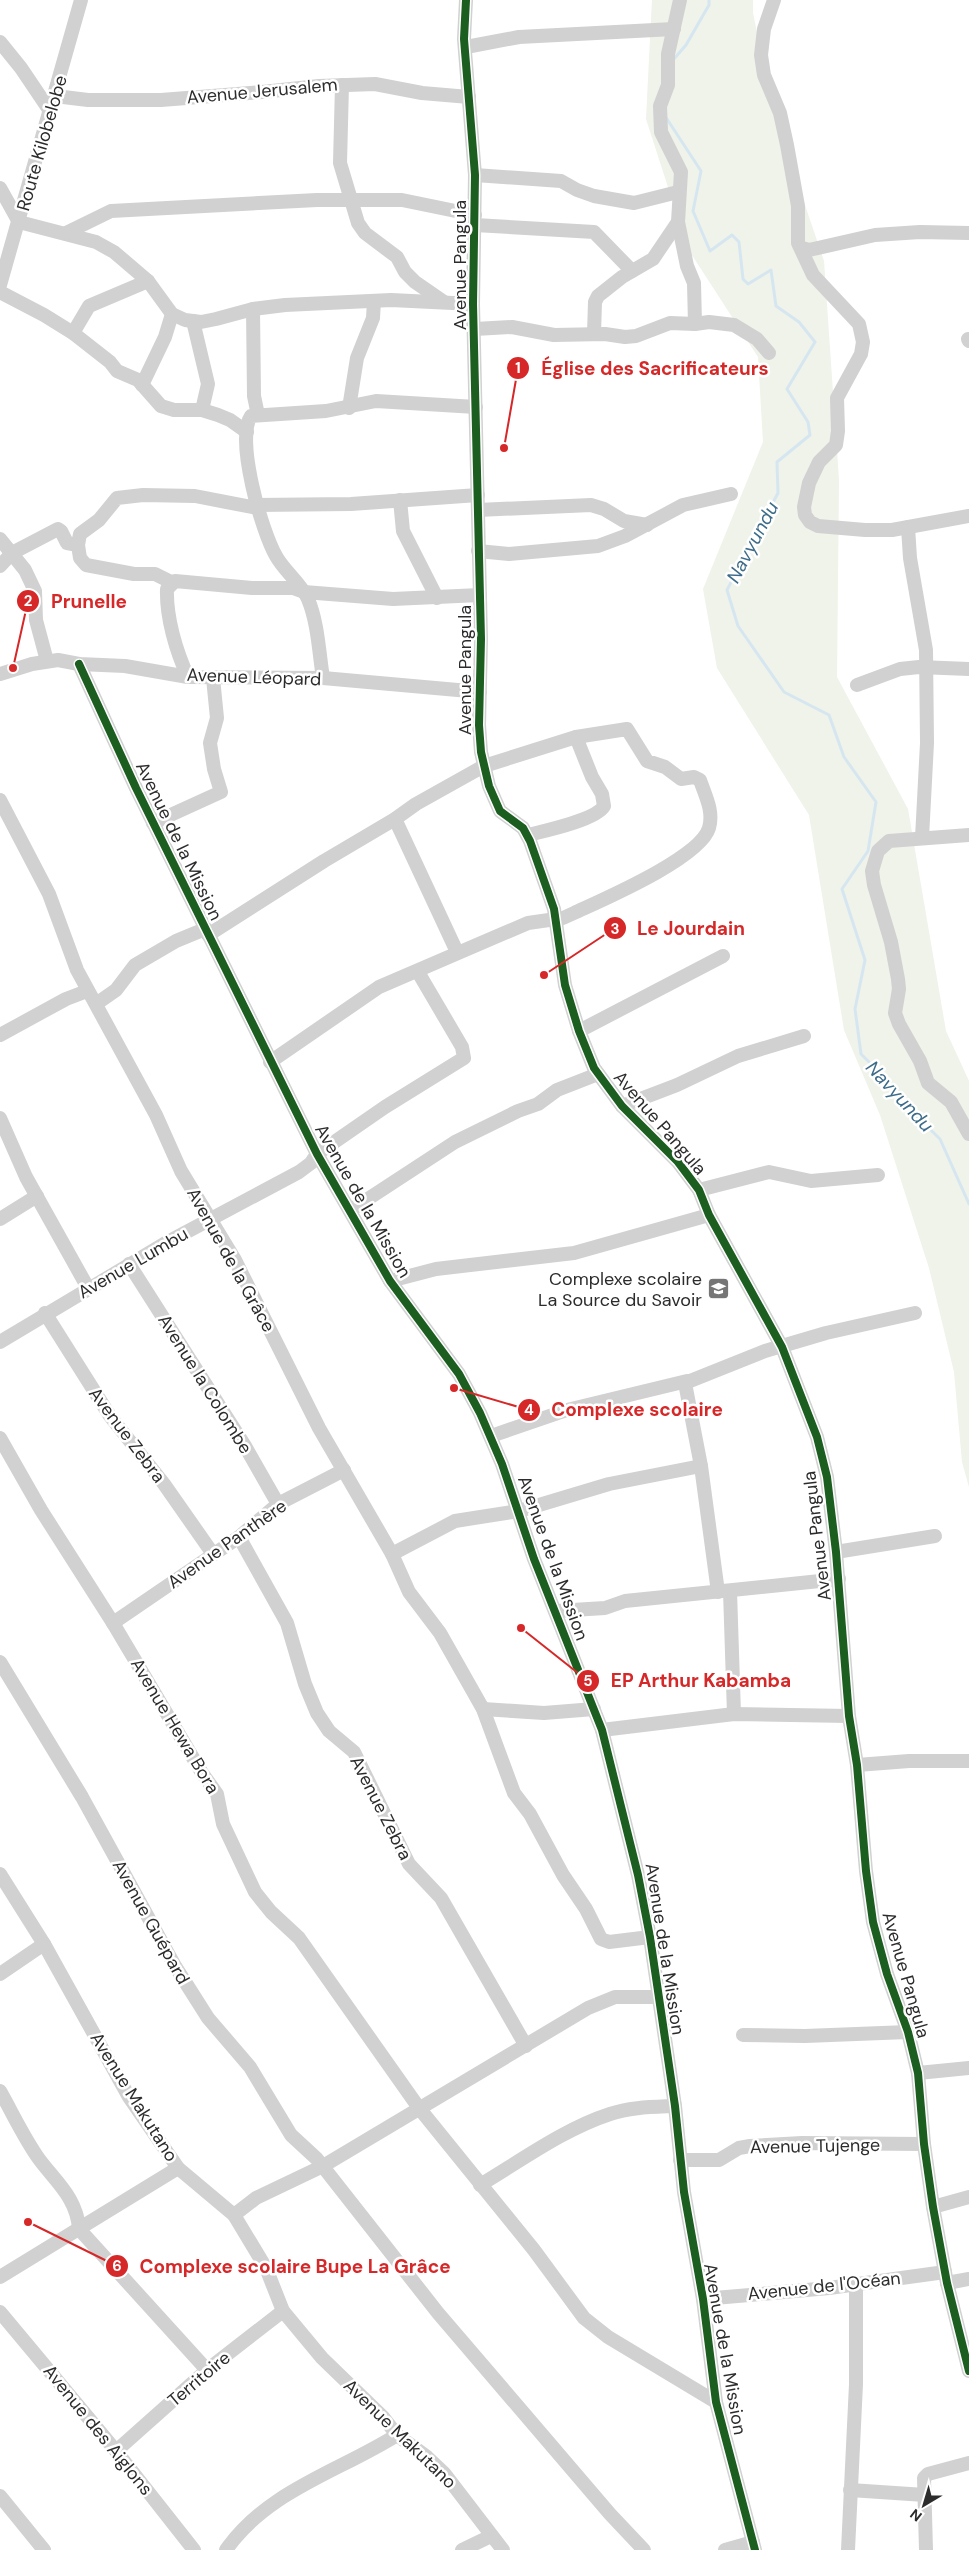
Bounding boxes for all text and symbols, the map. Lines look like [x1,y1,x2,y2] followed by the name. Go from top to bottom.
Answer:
[11,72,73,214] street label: Route Kilobelobe
[186,72,338,110] street label: Avenue Jerusalem
[448,200,472,330] street label: Avenue Pangula
[506,351,778,385] callout: Église des Sacrificateurs
[541,356,769,381] text: Église des Sacrificateurs
[515,358,521,378] text: 1
[721,497,784,587] water label: Navyundu
[16,584,137,618] callout: Prunelle
[51,589,127,614] text: Prunelle
[24,591,33,611] text: 2
[453,605,477,735] street label: Avenue Pangula
[186,663,322,691] street label: Avenue Léopard
[130,758,228,924] street label: Avenue de la Mission
[602,911,755,945] callout: Le Jourdain
[637,916,745,941] text: Le Jourdain
[610,919,620,939] text: 3
[860,1055,939,1137] water label: Navyundu
[608,1066,712,1180] street label: Avenue Pangula
[309,1120,417,1282] street label: Avenue de la Mission
[181,1184,281,1336] street label: Avenue de la Grâce
[74,1222,192,1304] street label: Avenue Lumbu
[538,1267,702,1312] place label: Complexe scolaire La Source du Savoir
[706,1277,730,1301] school or university icon: Complexe scolaire La Source du Savoir
[152,1310,258,1458] street label: Avenue la Colombe
[83,1382,171,1488] street label: Avenue Zebra
[516,1393,733,1427] callout: Complexe scolaire
[551,1397,723,1422] text: Complexe scolaire
[524,1400,534,1420] text: 4
[797,1470,837,1602] street label: Avenue Pangula
[512,1472,594,1644] street label: Avenue de la Mission
[163,1494,291,1594] street label: Avenue Panthère
[125,1654,225,1798] street label: Avenue Hewa Bora
[576,1664,801,1698] callout: EP Arthur Kabamba
[611,1668,791,1693] text: EP Arthur Kabamba
[583,1671,593,1691] text: 5
[345,1752,417,1864] street label: Avenue Zebra
[107,1855,195,1989] street label: Avenue Guépard
[640,1861,690,2037] street label: Avenue de la Mission
[877,1909,935,2041] street label: Avenue Pangula
[85,2028,183,2166] street label: Avenue Makutano
[750,2133,880,2159] street label: Avenue Tujenge
[105,2249,461,2283] callout: Complexe scolaire Bupe La Grâce
[139,2254,451,2279] text: Complexe scolaire Bupe La Grâce
[112,2256,122,2276] text: 6
[698,2261,752,2437] street label: Avenue de la Mission
[746,2266,902,2306] street label: Avenue de l'Océan
[163,2346,235,2412] street label: Territoire
[38,2360,158,2500] street label: Avenue des Aiglons
[338,2374,462,2494] street label: Avenue Makutano
[899,2480,949,2530] north arrow
[906,2505,926,2525] text: N

